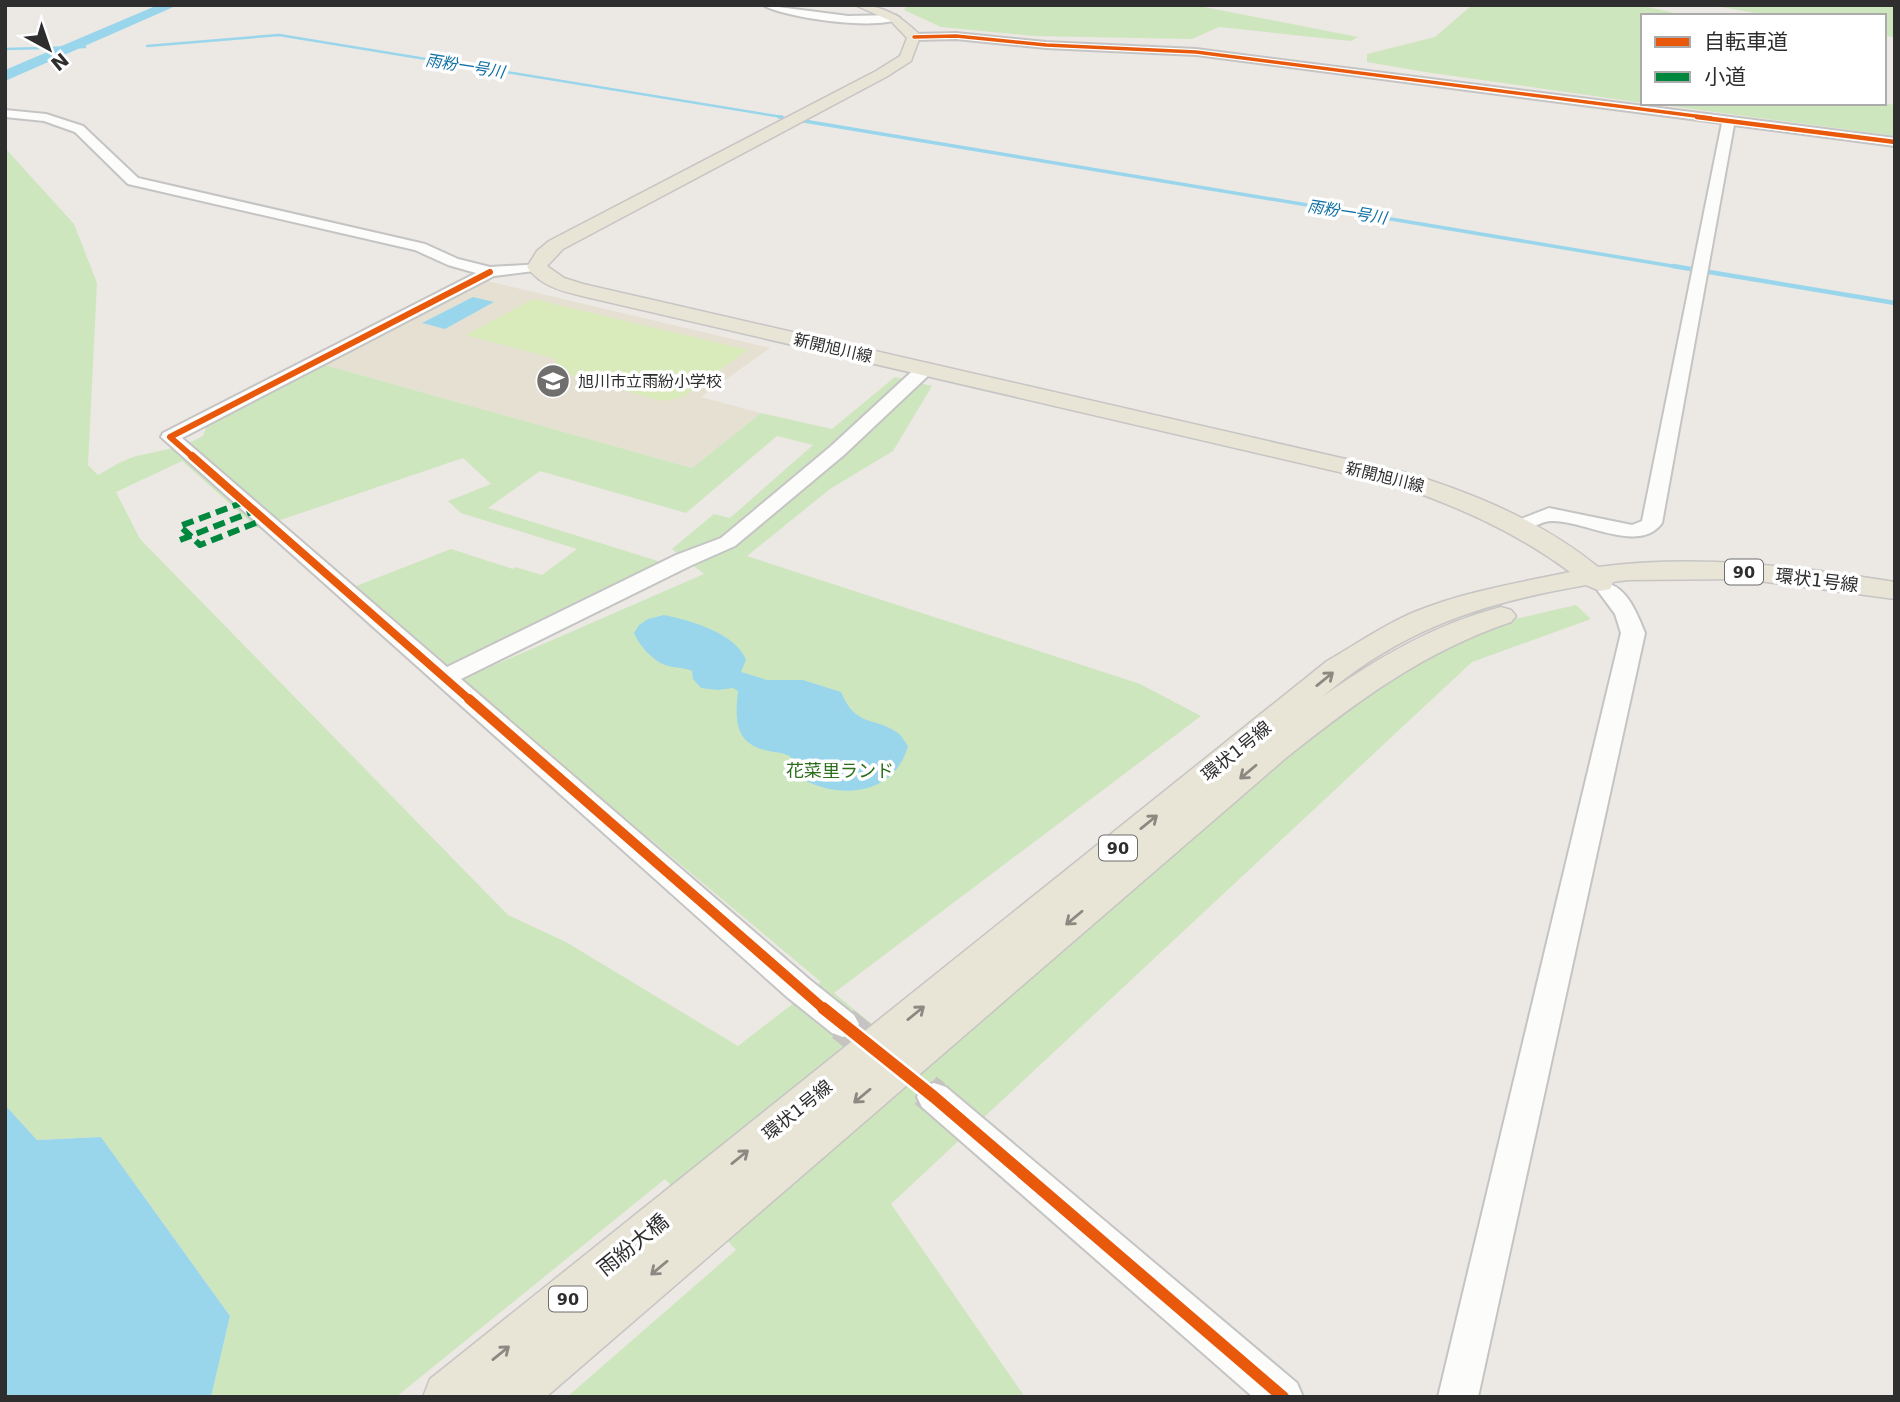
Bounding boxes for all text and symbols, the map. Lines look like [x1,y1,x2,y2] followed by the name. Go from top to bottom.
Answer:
[14,14,84,84] north arrow
[1641,14,1886,105] legend
[1704,30,1788,54] text: 自転車道
[47,48,73,76] text: N
[424,50,508,82] water label: 雨粉一号川
[1704,65,1746,89] text: 小道
[1306,196,1390,228] water label: 雨粉一号川
[792,330,874,366] street label: 新開旭川線
[534,362,572,400] school or university icon: 旭川市立雨紛小学校
[578,372,722,391] place label: 旭川市立雨紛小学校
[1344,458,1426,496] street label: 新開旭川線
[1725,559,1763,584] road number: 90
[1774,564,1860,596] street label: 環状1号線
[1316,671,1334,686] one-way arrow
[1197,717,1275,785] street label: 環状1号線
[786,760,894,781] park label: 花菜里ランド
[1239,764,1257,780] one-way arrow
[1139,815,1157,830] one-way arrow
[1099,835,1137,860] road number: 90
[1065,910,1083,926] one-way arrow
[907,1005,925,1021] one-way arrow
[758,1076,836,1144] street label: 環状1号線
[854,1088,872,1104] one-way arrow
[731,1149,749,1165] one-way arrow
[593,1209,673,1281] street label: 雨紛大橋
[650,1260,668,1276] one-way arrow
[549,1287,587,1312] road number: 90
[492,1346,510,1361] one-way arrow

